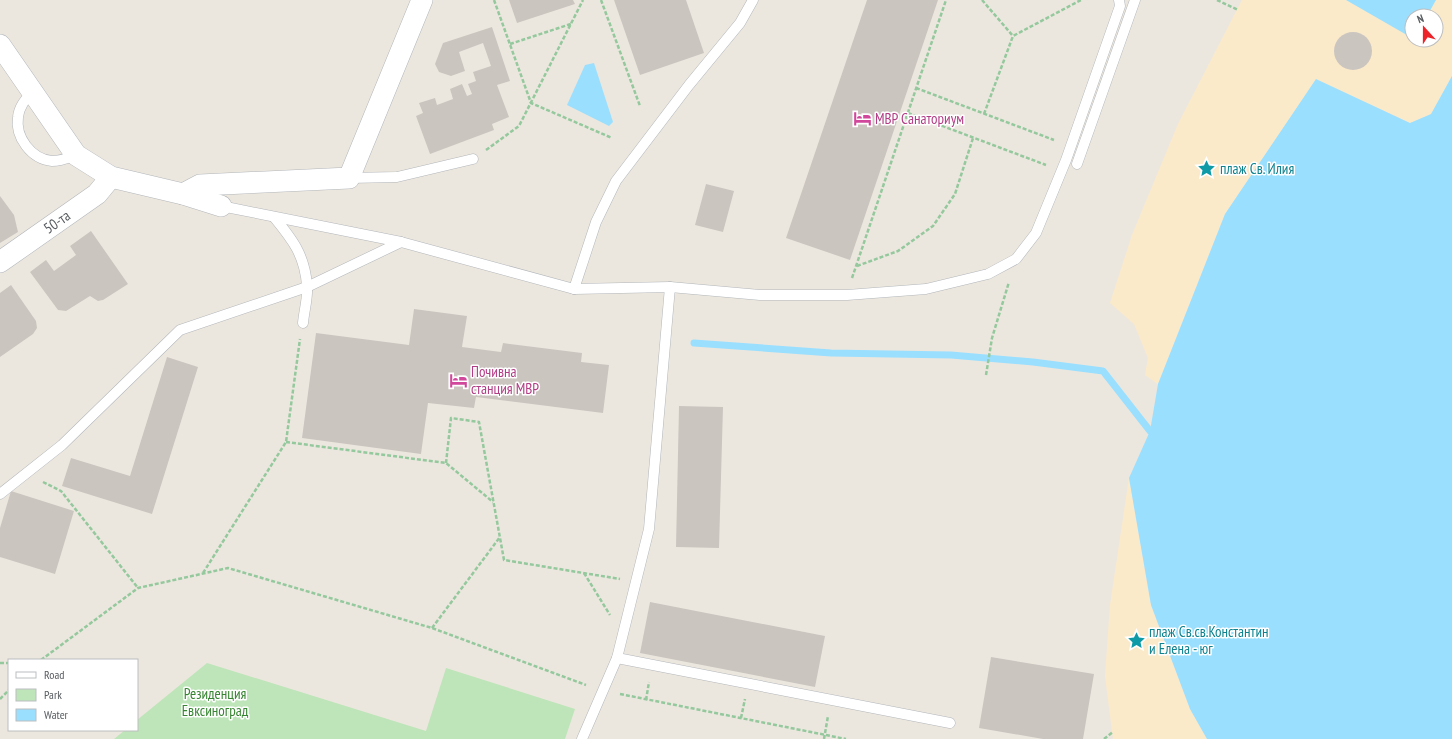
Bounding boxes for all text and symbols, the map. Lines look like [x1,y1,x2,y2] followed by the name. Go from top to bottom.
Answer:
[1404,8,1444,48] north arrow
[1415,11,1426,26] text: N
[852,109,872,129] hotel icon: МВР Санаториум
[875,109,964,128] place label: МВР Санаториум
[1197,159,1217,179] place icon: плаж Св. Илия
[1220,159,1294,178] place label: плаж Св. Илия
[40,206,74,238] street label: 50-та
[471,362,539,398] place label: Почивна станция МВР
[448,371,468,391] hotel icon: Почивна станция МВР
[1149,622,1269,658] place label: плаж Св.св.Константин и Елена - юг
[1126,631,1146,651] place icon: плаж Св.св.Константин и Елена - юг
[8,659,138,731] legend
[44,667,64,682] text: Road
[182,684,249,720] park label: Резиденция Евксиноград
[44,687,62,702] text: Park
[44,707,69,722] text: Water

